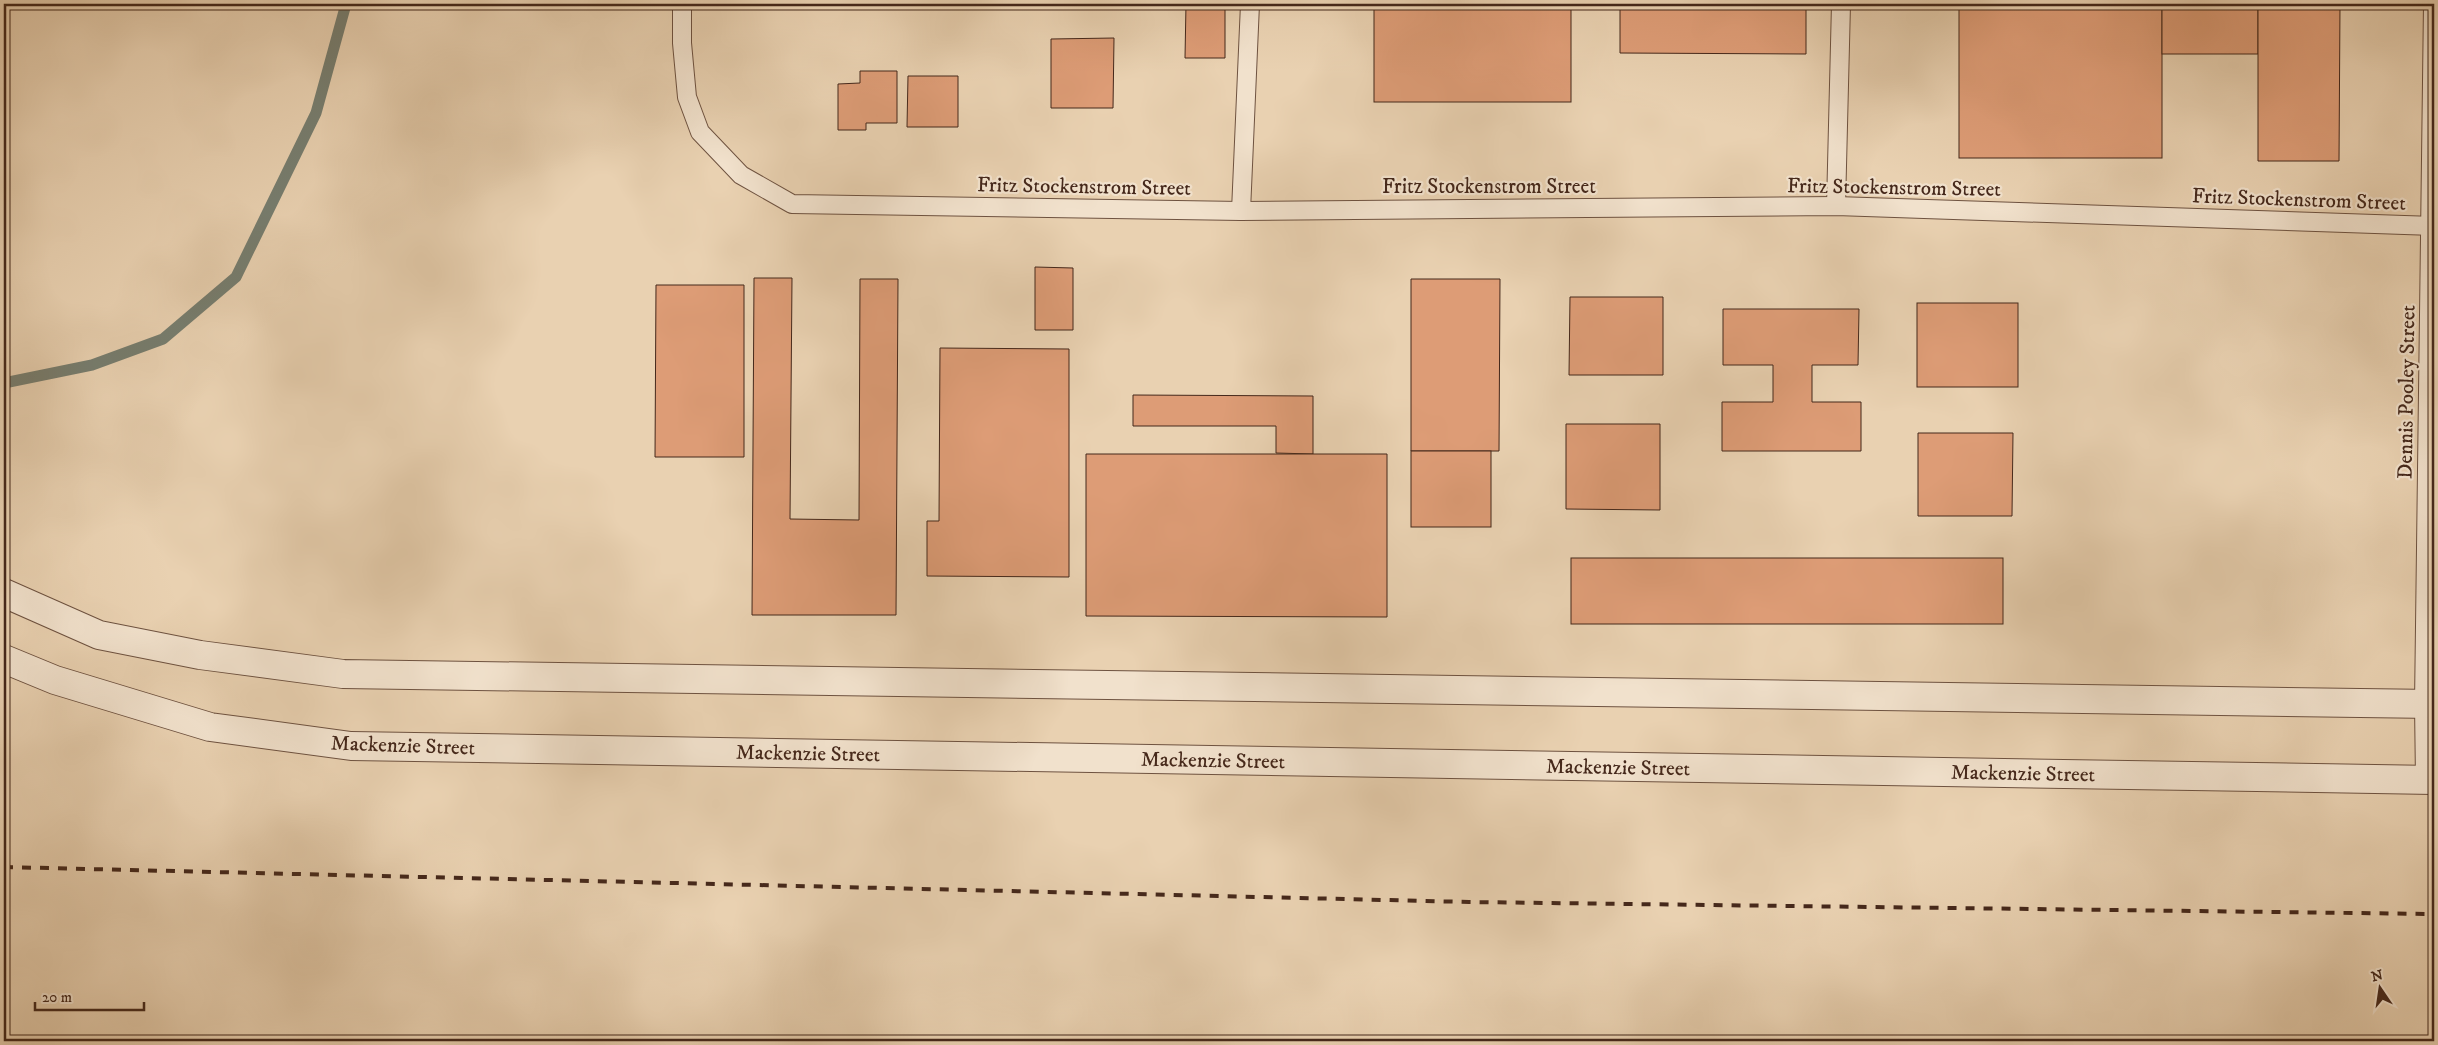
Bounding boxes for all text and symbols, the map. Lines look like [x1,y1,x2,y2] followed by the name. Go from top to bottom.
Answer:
[977,172,1191,202] street label: Fritz Stockenstrom Street
[1787,173,2001,203] street label: Fritz Stockenstrom Street
[1382,174,1596,200] street label: Fritz Stockenstrom Street
[2192,183,2407,217] street label: Fritz Stockenstrom Street
[2392,304,2422,479] street label: Dennis Pooley Street
[330,730,476,762] street label: Mackenzie Street
[736,740,881,768] street label: Mackenzie Street
[1141,747,1286,775] street label: Mackenzie Street
[1546,754,1691,782] street label: Mackenzie Street
[1951,760,2096,788] street label: Mackenzie Street
[2356,962,2406,1012] north arrow
[2370,966,2385,986] text: N
[35,980,144,1012] scale bar
[42,988,72,1007] text: 20 m

